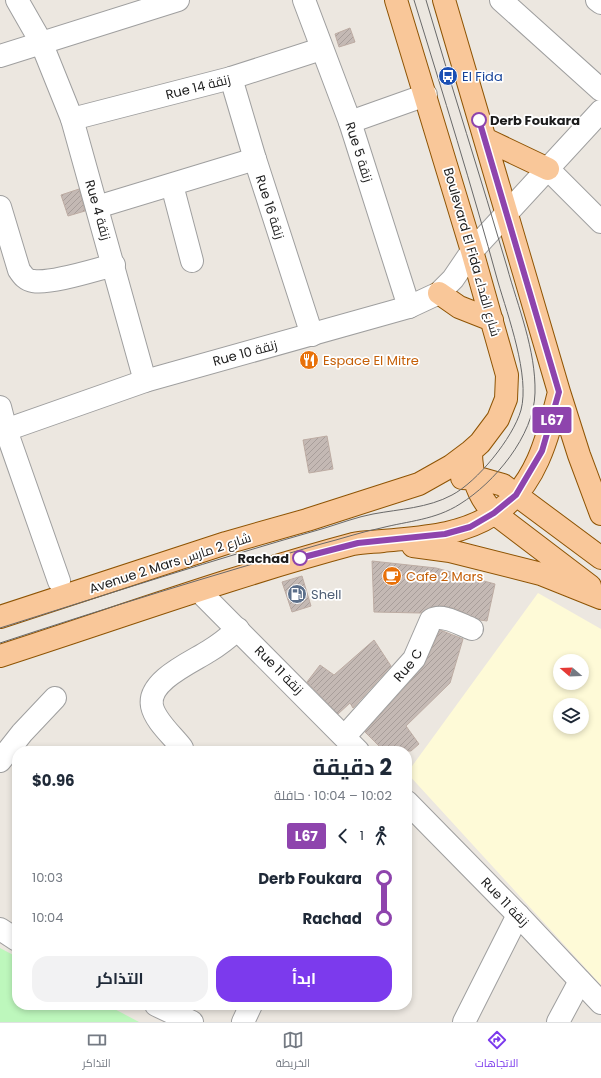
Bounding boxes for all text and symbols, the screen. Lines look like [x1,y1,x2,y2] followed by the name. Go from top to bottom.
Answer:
[437,65,459,87] bus stop icon: El Fida
[462,67,503,86] place label: El Fida
[164,70,232,104] street label: Rue 14 زنقة
[490,111,580,130] place label: Derb Foukara
[471,112,487,128] marker: Derb Foukara
[340,120,378,184] street label: Rue 5 زنقة
[439,165,505,339] street label: Boulevard El Fida شارع الفداء
[251,173,289,241] street label: Rue 16 زنقة
[80,178,116,242] street label: Rue 4 زنقة
[211,335,279,371] street label: Rue 10 زنقة
[298,349,320,371] restaurant icon: Espace El Mitre
[323,351,419,370] place label: Espace El Mitre
[529,407,575,433] line badge: L67
[540,410,564,430] text: L67
[87,528,253,598] street label: Avenue 2 Mars شارع 2 مارس
[237,549,289,568] place label: Rachad
[292,550,308,566] marker: Rachad
[381,565,403,587] cafe icon: Cafe 2 Mars
[406,567,483,586] place label: Cafe 2 Mars
[286,583,308,605] fuel station icon: Shell
[311,585,341,604] place label: Shell
[250,641,308,699] street label: Rue 11 زنقة
[389,646,427,686] street label: Rue C
[553,654,589,690] north arrow
[553,654,589,734] map controls
[553,698,589,734] button: layers
[313,752,392,783] text: 2 دقيقة
[32,770,75,791] text: $0.96
[274,786,392,805] text: 10:02 – 10:04 · حافلة
[332,825,354,847] icon: back
[370,825,392,847] icon: walk
[295,826,318,846] text: L67
[360,826,364,845] text: 1
[32,868,63,887] text: 10:03
[258,868,362,889] text: Derb Foukara
[477,873,533,931] street label: Rue 11 زنقة
[32,908,63,927] text: 10:04
[302,908,362,929] text: Rachad
[32,956,208,1002] button: التذاكر
[216,956,392,1002] button: ابدأ
[83,1029,111,1073] tab: التذاكر
[276,1029,310,1073] tab: الخريطة
[475,1029,519,1073] tab: الاتجاهات

